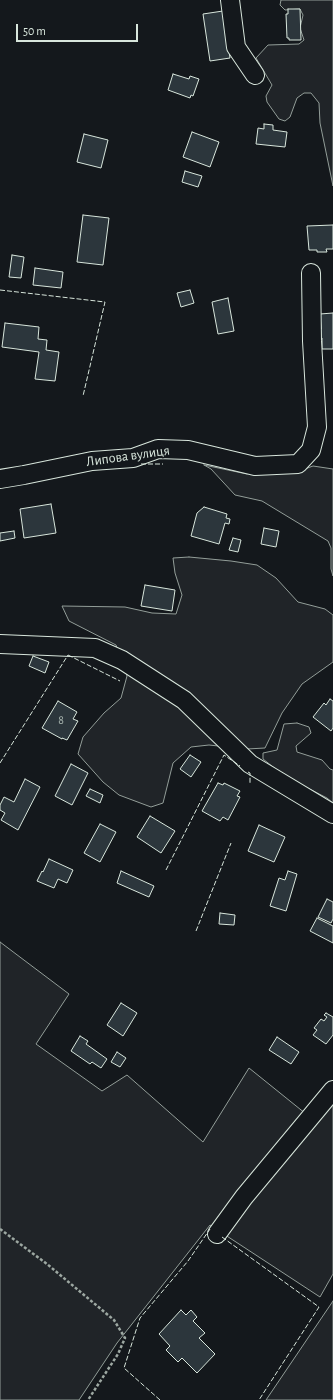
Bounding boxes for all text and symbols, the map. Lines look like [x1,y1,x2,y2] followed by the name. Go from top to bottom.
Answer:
[18,16,140,42] scale bar
[23,25,46,37] text: 50 m
[85,442,171,470] street label: Липова вулиця
[58,713,64,727] house number: 8

